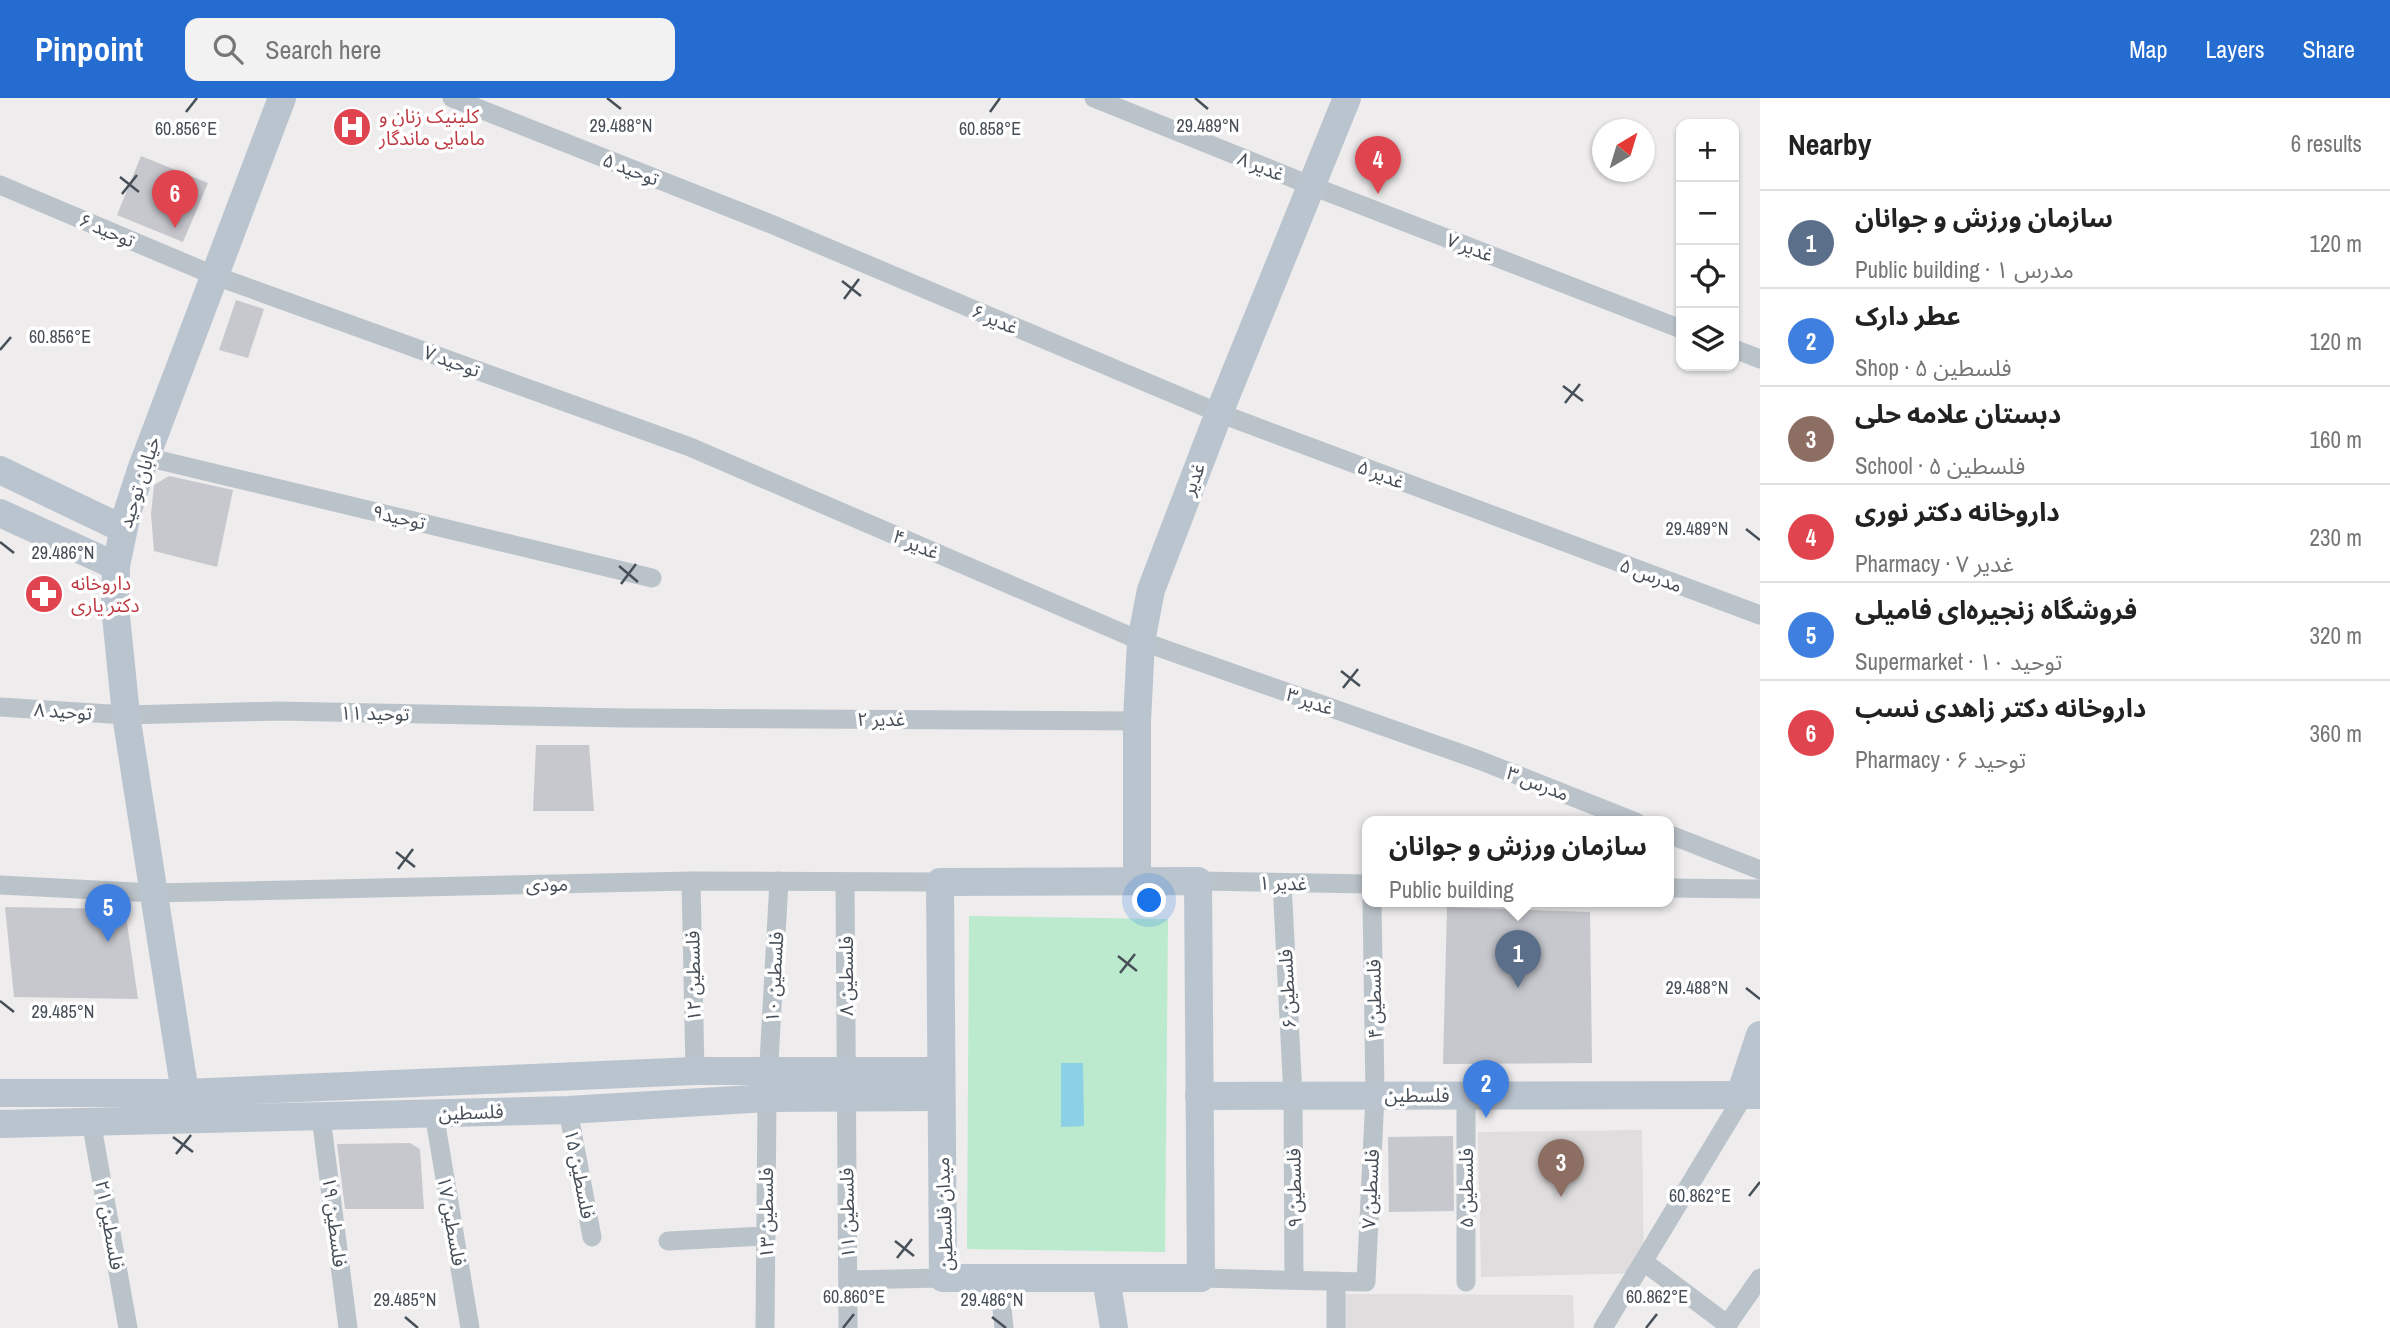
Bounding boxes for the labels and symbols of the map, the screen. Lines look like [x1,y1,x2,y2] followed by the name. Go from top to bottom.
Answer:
[378,103,485,151] place label: کلینیک زنان و مامایی ماندگار
[331,106,373,148] hospital icon: کلینیک زنان و مامایی ماندگار
[590,113,653,138] text: 29.488°N
[1177,113,1240,138] text: 29.489°N
[155,116,217,141] text: 60.856°E
[959,116,1021,141] text: 60.858°E
[1592,119,1655,182] north arrow
[1355,136,1401,194] pin: 4
[1234,145,1288,187] street label: غدیر ۸
[599,146,663,192] street label: توحید ۵
[152,170,198,228] pin: 6
[75,207,139,253] street label: توحید ۶
[1443,226,1497,268] street label: غدیر ۷
[968,298,1022,340] street label: غدیر ۶
[29,324,91,349] text: 60.856°E
[420,339,484,383] street label: توحید ۷
[112,433,166,531] street label: خیابان توحید
[1354,453,1408,495] street label: غدیر ۵
[1175,459,1211,500] street label: غدیر
[370,498,428,536] street label: توحید۹
[1666,516,1729,541] text: 29.489°N
[889,523,943,565] street label: غدیر ۴
[32,540,95,565] text: 29.486°N
[1616,552,1686,598] street label: مدرس ۵
[71,570,139,618] place label: داروخانه دکتر یاری
[23,573,65,615] pharmacy icon: داروخانه دکتر یاری
[1283,681,1337,721] street label: غدیر ۳
[33,696,93,726] street label: توحید ۸
[340,699,410,727] street label: توحید ۱۱
[857,706,905,732] street label: غدیر ۲
[1503,759,1573,807] street label: مدرس ۳
[1259,870,1307,896] street label: غدیر ۱
[526,871,568,897] street label: مودی
[1132,883,1166,917] your location
[85,884,131,942] pin: 5
[679,930,707,1022] street label: فلسطین ۱۲
[1495,930,1541,988] pin: 1
[759,931,789,1023] street label: فلسطین ۱۰
[833,936,859,1016] street label: فلسطین ۸
[1272,948,1302,1030] street label: فلسطین ۶
[1360,959,1388,1039] street label: فلسطین ۴
[1666,975,1729,1000] text: 29.488°N
[32,999,95,1024] text: 29.485°N
[1463,1060,1509,1118] pin: 2
[1385,1082,1449,1108] street label: فلسطین
[438,1098,504,1126] street label: فلسطین
[559,1127,601,1221] street label: فلسطین ۱۵
[1538,1139,1584,1197] pin: 3
[1280,1148,1308,1228] street label: فلسطین ۹
[1355,1148,1385,1230] street label: فلسطین ۷
[1453,1148,1479,1228] street label: فلسطین ۵
[929,1157,959,1271] street label: میدان فلسطین
[833,1167,861,1259] street label: فلسطین ۱۱
[753,1168,779,1258] street label: فلسطین ۱۳
[431,1174,473,1268] street label: فلسطین ۱۷
[317,1175,353,1269] street label: فلسطین ۱۹
[89,1178,131,1272] street label: فلسطین ۲۱
[1669,1183,1731,1208] text: 60.862°E
[823,1284,885,1309] text: 60.860°E
[1626,1284,1688,1309] text: 60.862°E
[374,1287,437,1312] text: 29.485°N
[961,1287,1024,1312] text: 29.486°N

